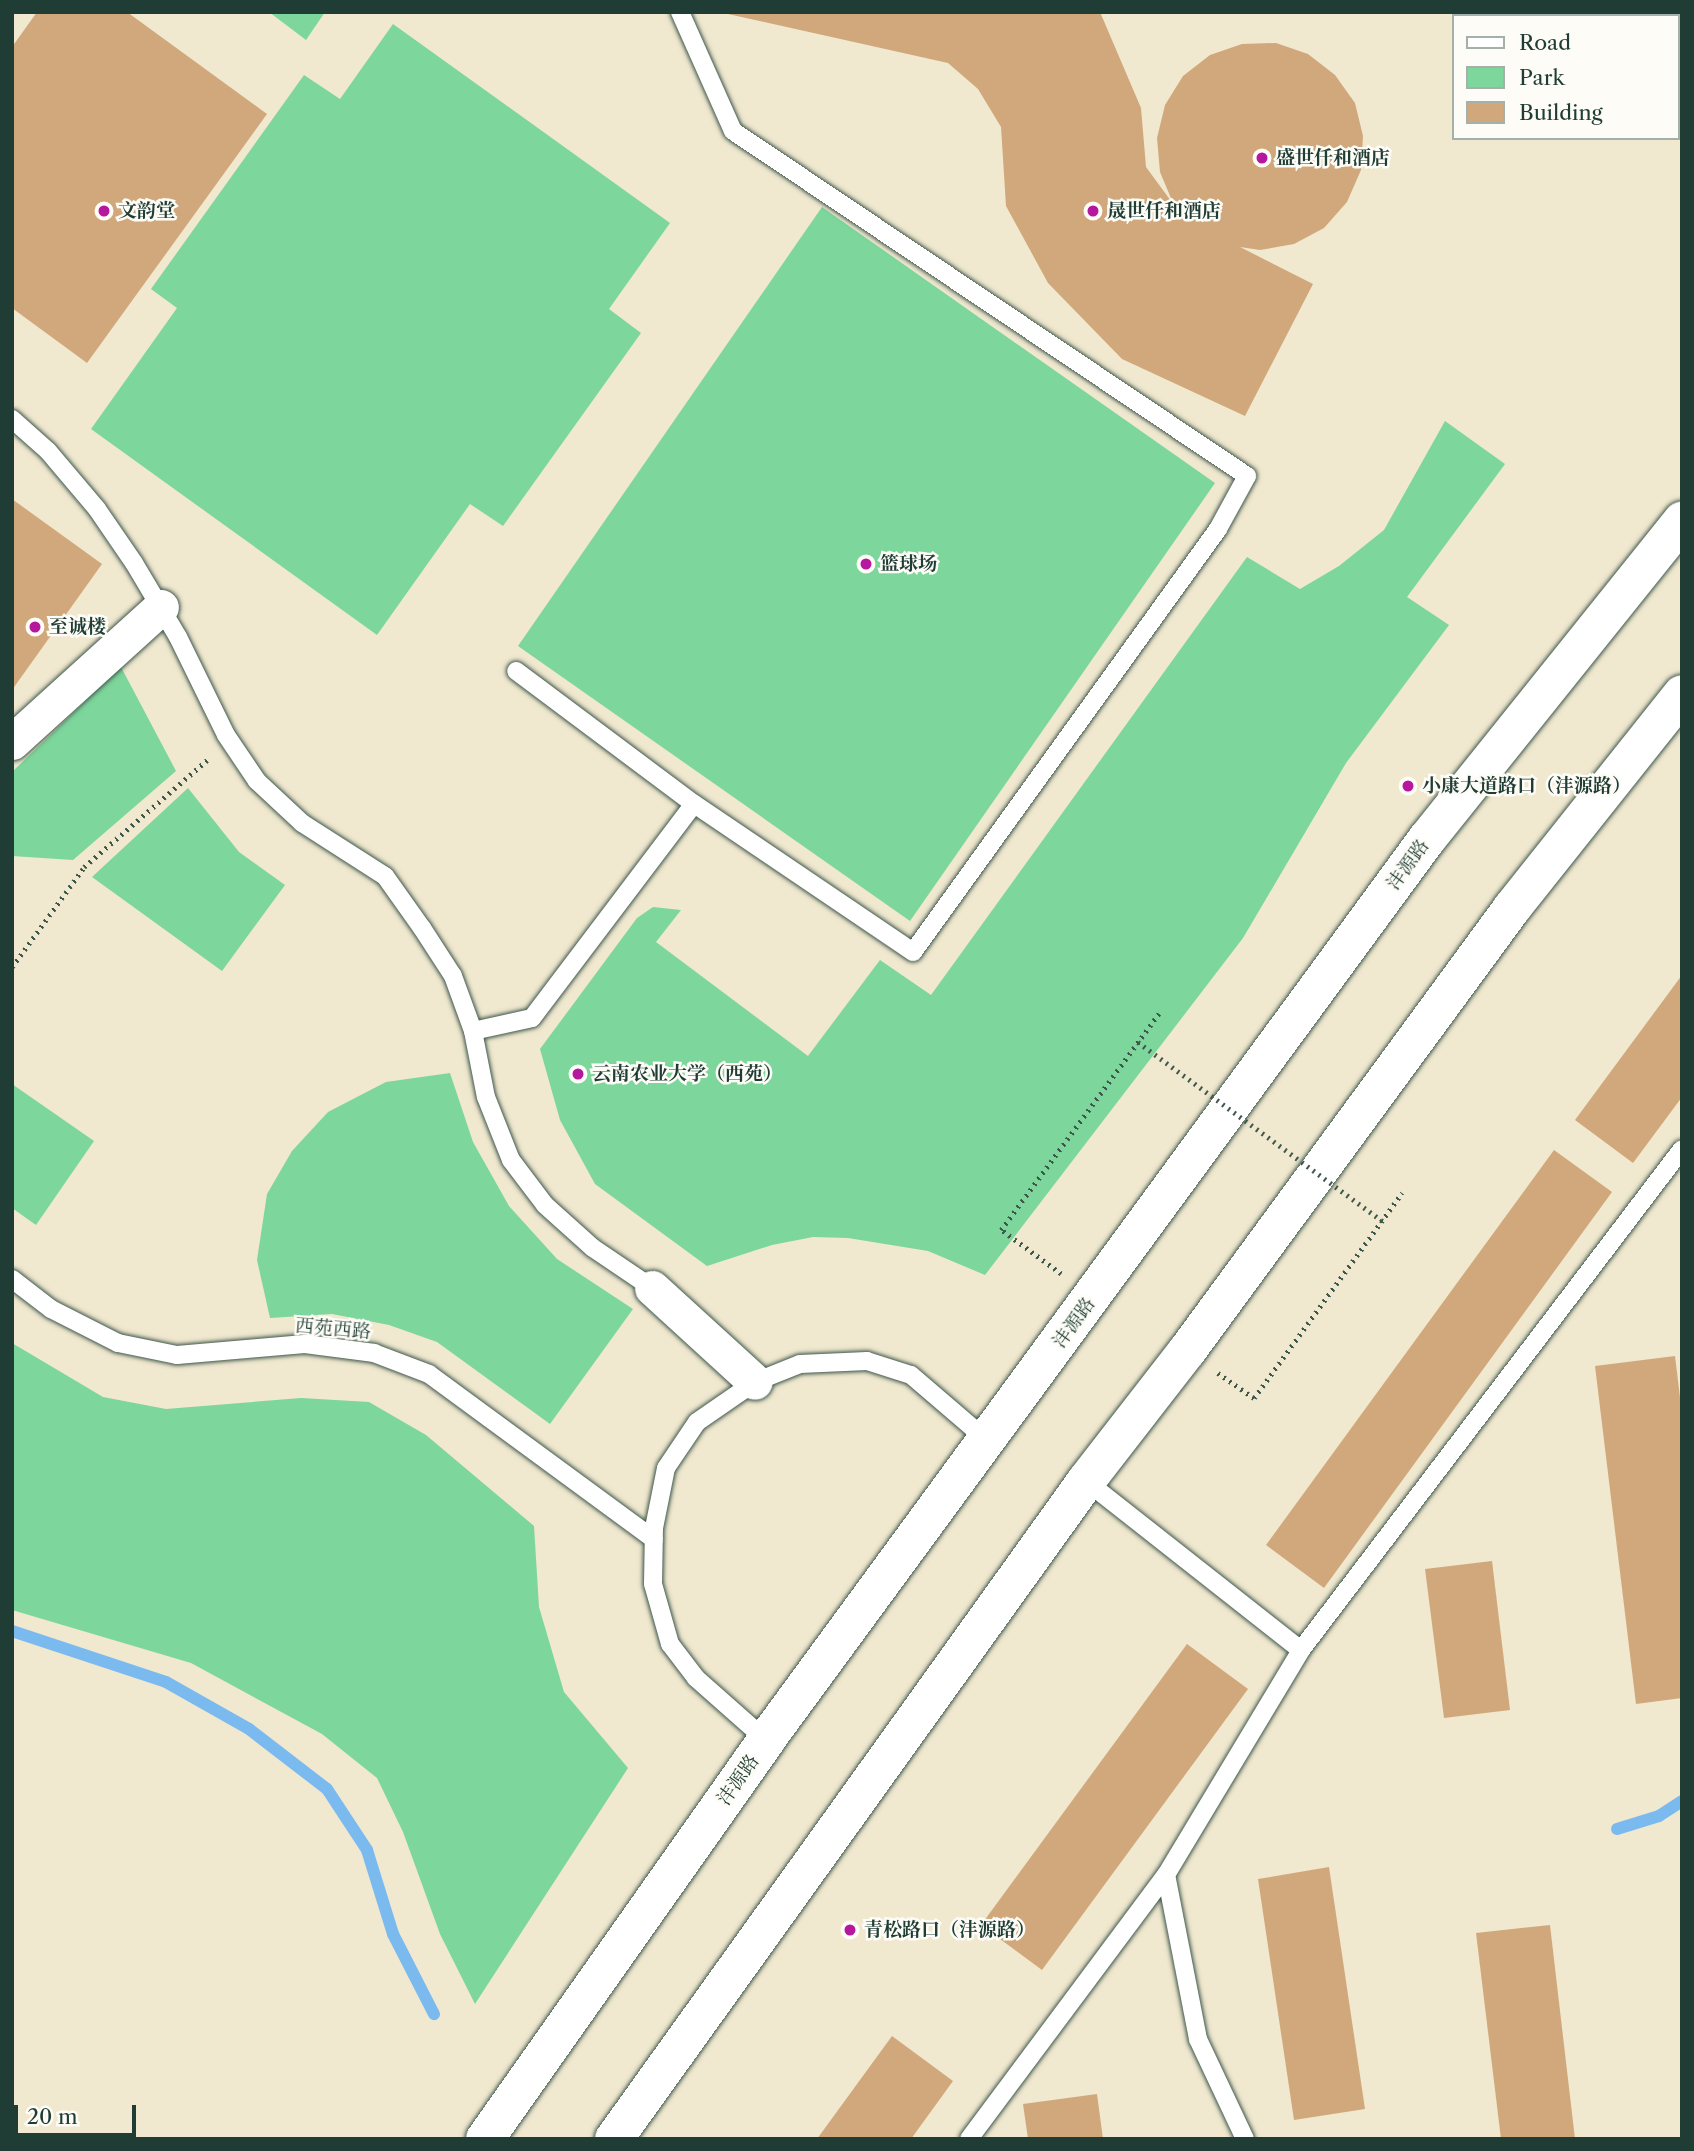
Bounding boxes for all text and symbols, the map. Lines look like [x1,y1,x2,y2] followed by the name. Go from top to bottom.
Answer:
[1452,14,1680,140] legend
[1519,30,1571,55] text: Road
[1519,65,1565,90] text: Park
[1519,100,1603,125] text: Building
[1276,147,1390,169] place label: 盛世仟和酒店
[1254,150,1270,166] marker: 盛世仟和酒店
[118,200,175,222] place label: 文韵堂
[1107,200,1221,222] place label: 晟世仟和酒店
[96,203,112,219] marker: 文韵堂
[1085,203,1101,219] marker: 晟世仟和酒店
[880,553,937,575] place label: 篮球场
[858,556,874,572] marker: 篮球场
[49,616,106,638] place label: 至诚楼
[27,619,43,635] marker: 至诚楼
[1422,775,1631,797] place label: 小康大道路口（沣源路）
[1400,778,1416,794] marker: 小康大道路口（沣源路）
[1382,835,1434,895] street label: 沣源路
[592,1063,782,1085] place label: 云南农业大学（西苑）
[570,1066,586,1082] marker: 云南农业大学（西苑）
[1048,1293,1100,1353] street label: 沣源路
[294,1314,372,1344] street label: 西苑西路
[712,1750,764,1810] street label: 沣源路
[864,1919,1035,1941] place label: 青松路口（沣源路）
[842,1922,858,1938] marker: 青松路口（沣源路）
[18,2092,140,2136] scale bar
[27,2104,78,2129] text: 20 m

